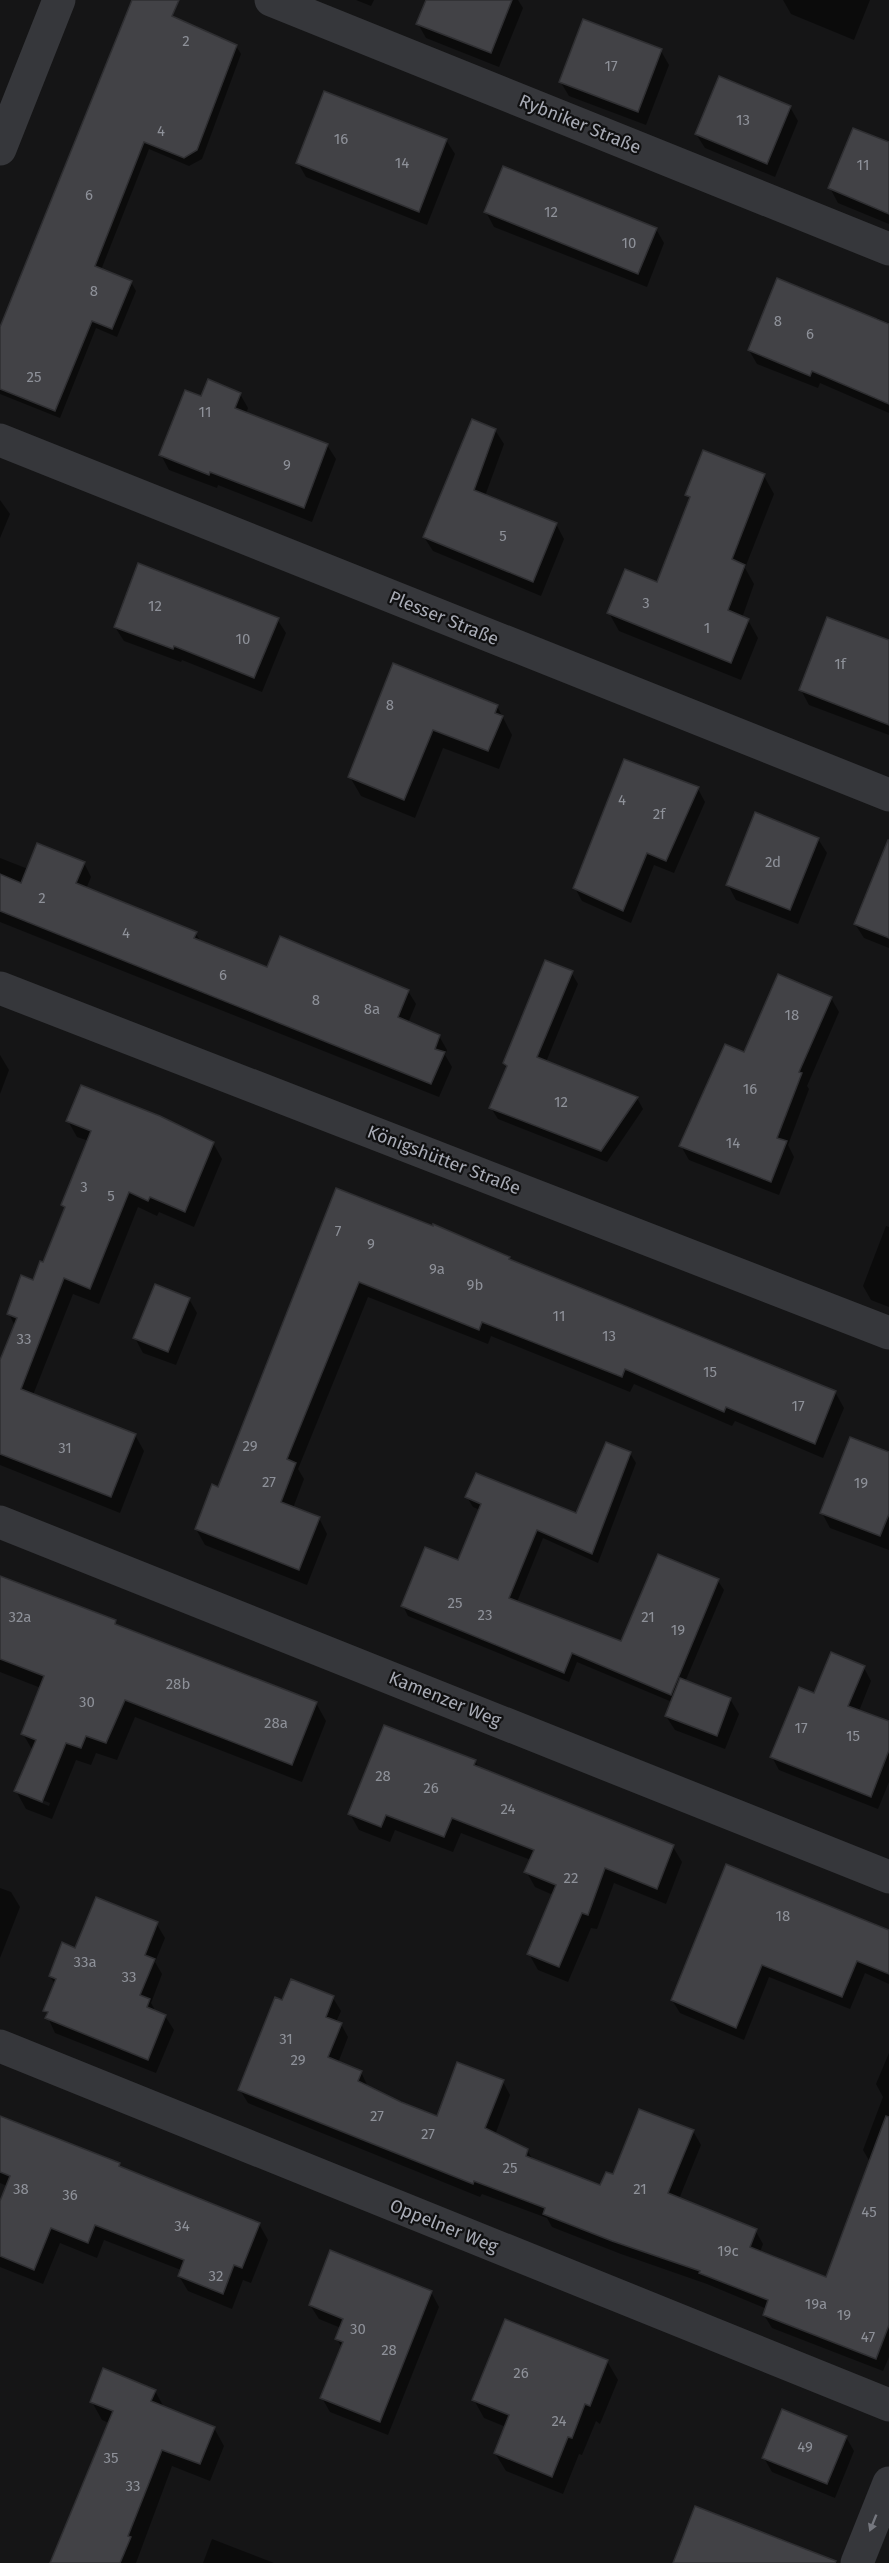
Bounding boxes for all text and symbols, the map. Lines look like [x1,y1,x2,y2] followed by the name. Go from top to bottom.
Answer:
[182,32,190,50] house number: 2
[604,57,618,75] house number: 17
[516,90,644,158] street label: Rybniker Straße
[736,111,750,129] house number: 13
[157,122,165,140] house number: 4
[334,130,348,148] house number: 16
[395,154,409,172] house number: 14
[857,156,869,174] house number: 11
[85,186,93,204] house number: 6
[544,203,558,221] house number: 12
[622,234,636,252] house number: 10
[90,282,98,300] house number: 8
[774,312,782,330] house number: 8
[806,325,814,343] house number: 6
[27,368,41,386] house number: 25
[199,403,211,421] house number: 11
[283,456,291,474] house number: 9
[499,527,507,545] house number: 5
[386,586,502,650] street label: Plesser Straße
[642,594,650,612] house number: 3
[148,597,162,615] house number: 12
[704,619,710,637] house number: 1
[236,630,250,648] house number: 10
[834,655,847,673] house number: 1f
[386,696,394,714] house number: 8
[618,791,626,809] house number: 4
[653,805,666,823] house number: 2f
[765,853,781,871] house number: 2d
[38,889,46,907] house number: 2
[122,924,130,942] house number: 4
[219,966,227,984] house number: 6
[312,991,320,1009] house number: 8
[364,1000,380,1018] house number: 8a
[785,1006,799,1024] house number: 18
[743,1080,757,1098] house number: 16
[554,1093,568,1111] house number: 12
[364,1121,524,1199] street label: Königshütter Straße
[726,1134,740,1152] house number: 14
[80,1178,88,1196] house number: 3
[107,1187,115,1205] house number: 5
[335,1222,342,1240] house number: 7
[367,1235,375,1253] house number: 9
[429,1260,445,1278] house number: 9a
[467,1276,483,1294] house number: 9b
[553,1307,565,1325] house number: 11
[602,1327,616,1345] house number: 13
[17,1330,31,1348] house number: 33
[703,1363,717,1381] house number: 15
[791,1397,805,1415] house number: 17
[242,1437,258,1455] house number: 29
[58,1439,72,1457] house number: 31
[262,1473,276,1491] house number: 27
[854,1474,868,1492] house number: 19
[448,1594,462,1612] house number: 25
[478,1606,492,1624] house number: 23
[9,1608,31,1626] house number: 32a
[641,1608,655,1626] house number: 21
[671,1621,685,1639] house number: 19
[386,1666,505,1732] street label: Kamenzer Weg
[166,1675,190,1693] house number: 28b
[79,1693,95,1711] house number: 30
[264,1714,288,1732] house number: 28a
[794,1719,808,1737] house number: 17
[846,1727,860,1745] house number: 15
[375,1767,391,1785] house number: 28
[423,1779,439,1797] house number: 26
[500,1800,516,1818] house number: 24
[564,1869,578,1887] house number: 22
[776,1907,790,1925] house number: 18
[73,1953,97,1971] house number: 33a
[122,1968,136,1986] house number: 33
[279,2030,293,2048] house number: 31
[290,2051,306,2069] house number: 29
[370,2107,384,2125] house number: 27
[421,2125,435,2143] house number: 27
[503,2159,517,2177] house number: 25
[13,2180,29,2198] house number: 38
[633,2180,647,2198] house number: 21
[62,2186,78,2204] house number: 36
[387,2194,502,2258] street label: Oppelner Weg
[861,2203,877,2221] house number: 45
[174,2217,190,2235] house number: 34
[717,2242,739,2260] house number: 19c
[209,2267,223,2285] house number: 32
[805,2295,827,2313] house number: 19a
[837,2306,851,2324] house number: 19
[350,2320,366,2338] house number: 30
[861,2328,875,2346] house number: 47
[381,2341,397,2359] house number: 28
[513,2364,529,2382] house number: 26
[551,2412,567,2430] house number: 24
[797,2438,813,2456] house number: 49
[103,2449,119,2467] house number: 35
[126,2477,140,2495] house number: 33
[868,2514,877,2532] one-way arrow

